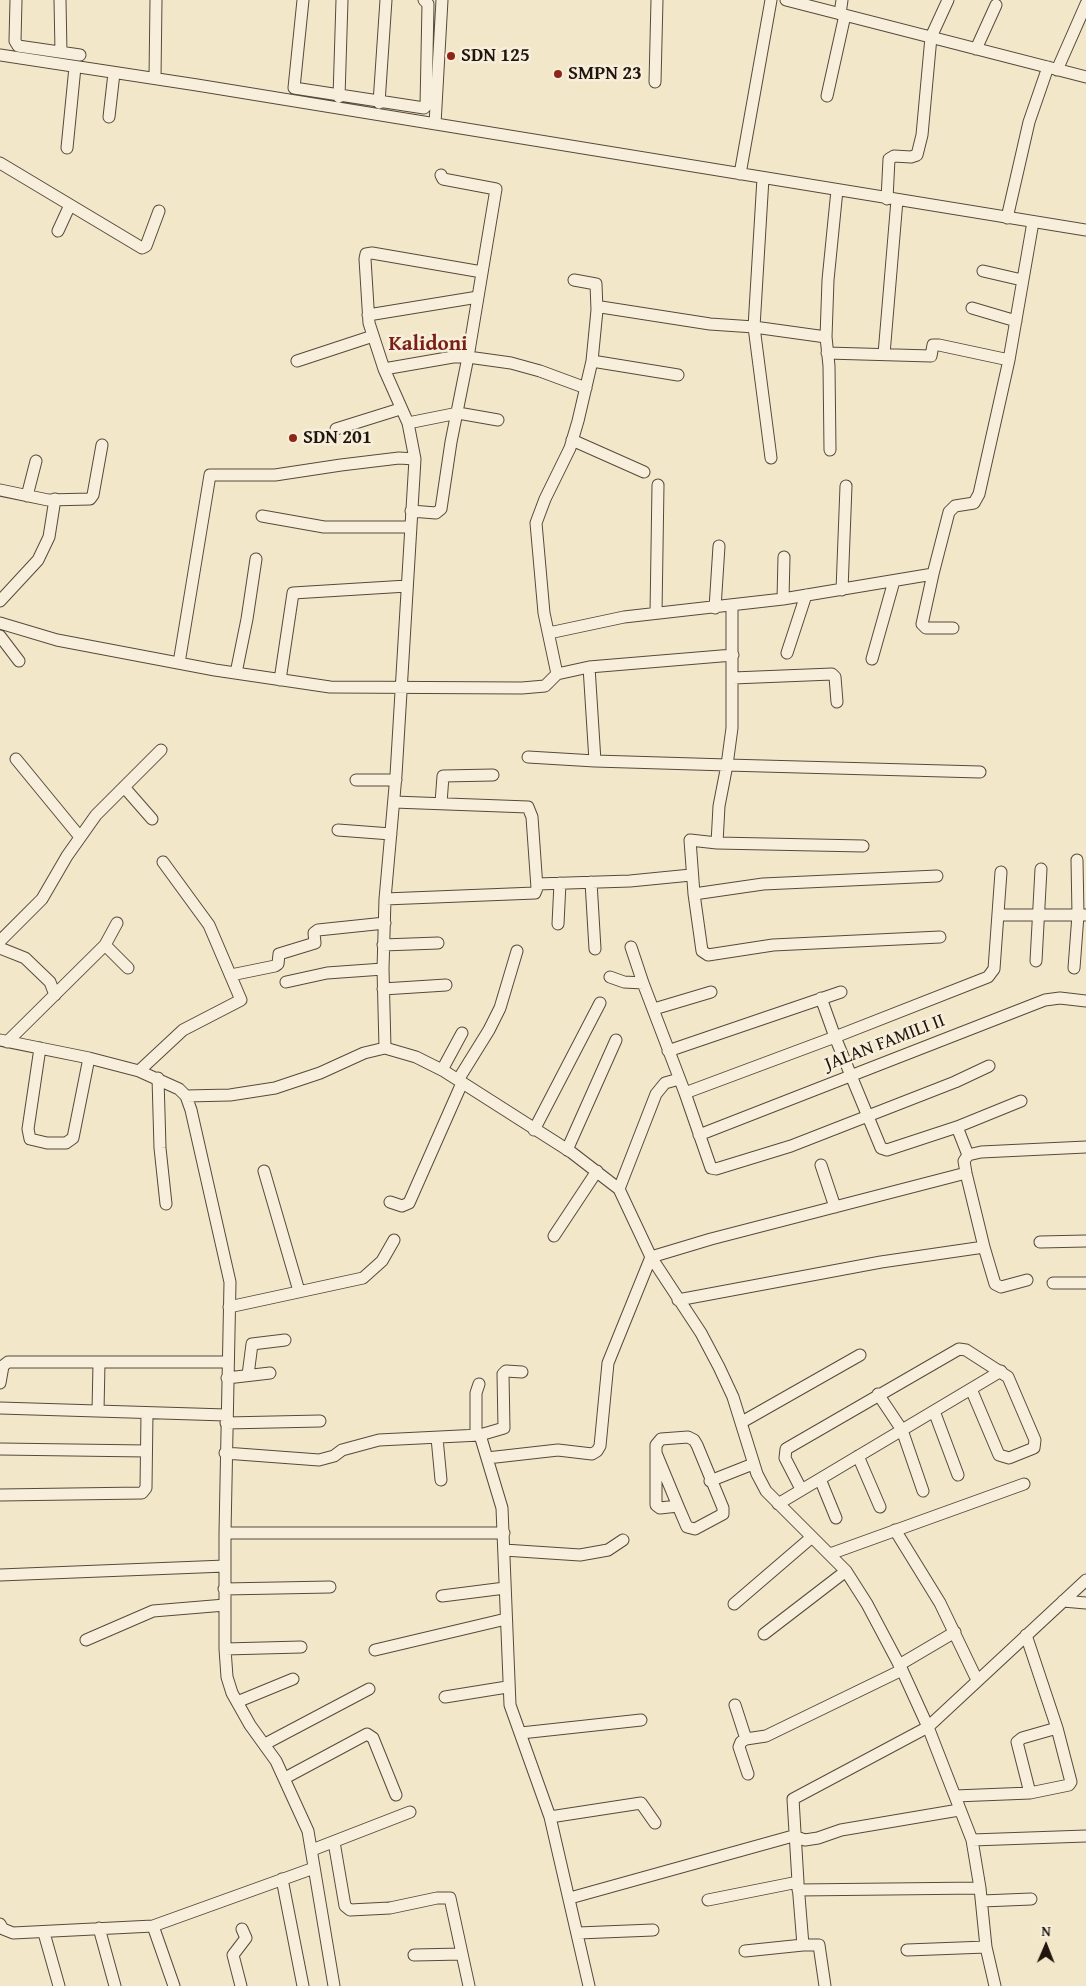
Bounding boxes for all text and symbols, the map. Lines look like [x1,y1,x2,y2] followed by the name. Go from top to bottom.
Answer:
[461,45,530,67] place label: SDN 125
[445,50,457,62] marker: SDN 125
[568,63,642,85] place label: SMPN 23
[552,68,564,80] marker: SMPN 23
[388,332,468,358] district label: Kalidoni
[303,427,372,449] place label: SDN 201
[287,432,299,444] marker: SDN 201
[822,1010,948,1076] street label: JALAN FAMILI II
[1021,1921,1071,1971] north arrow
[1041,1921,1051,1941] text: N

